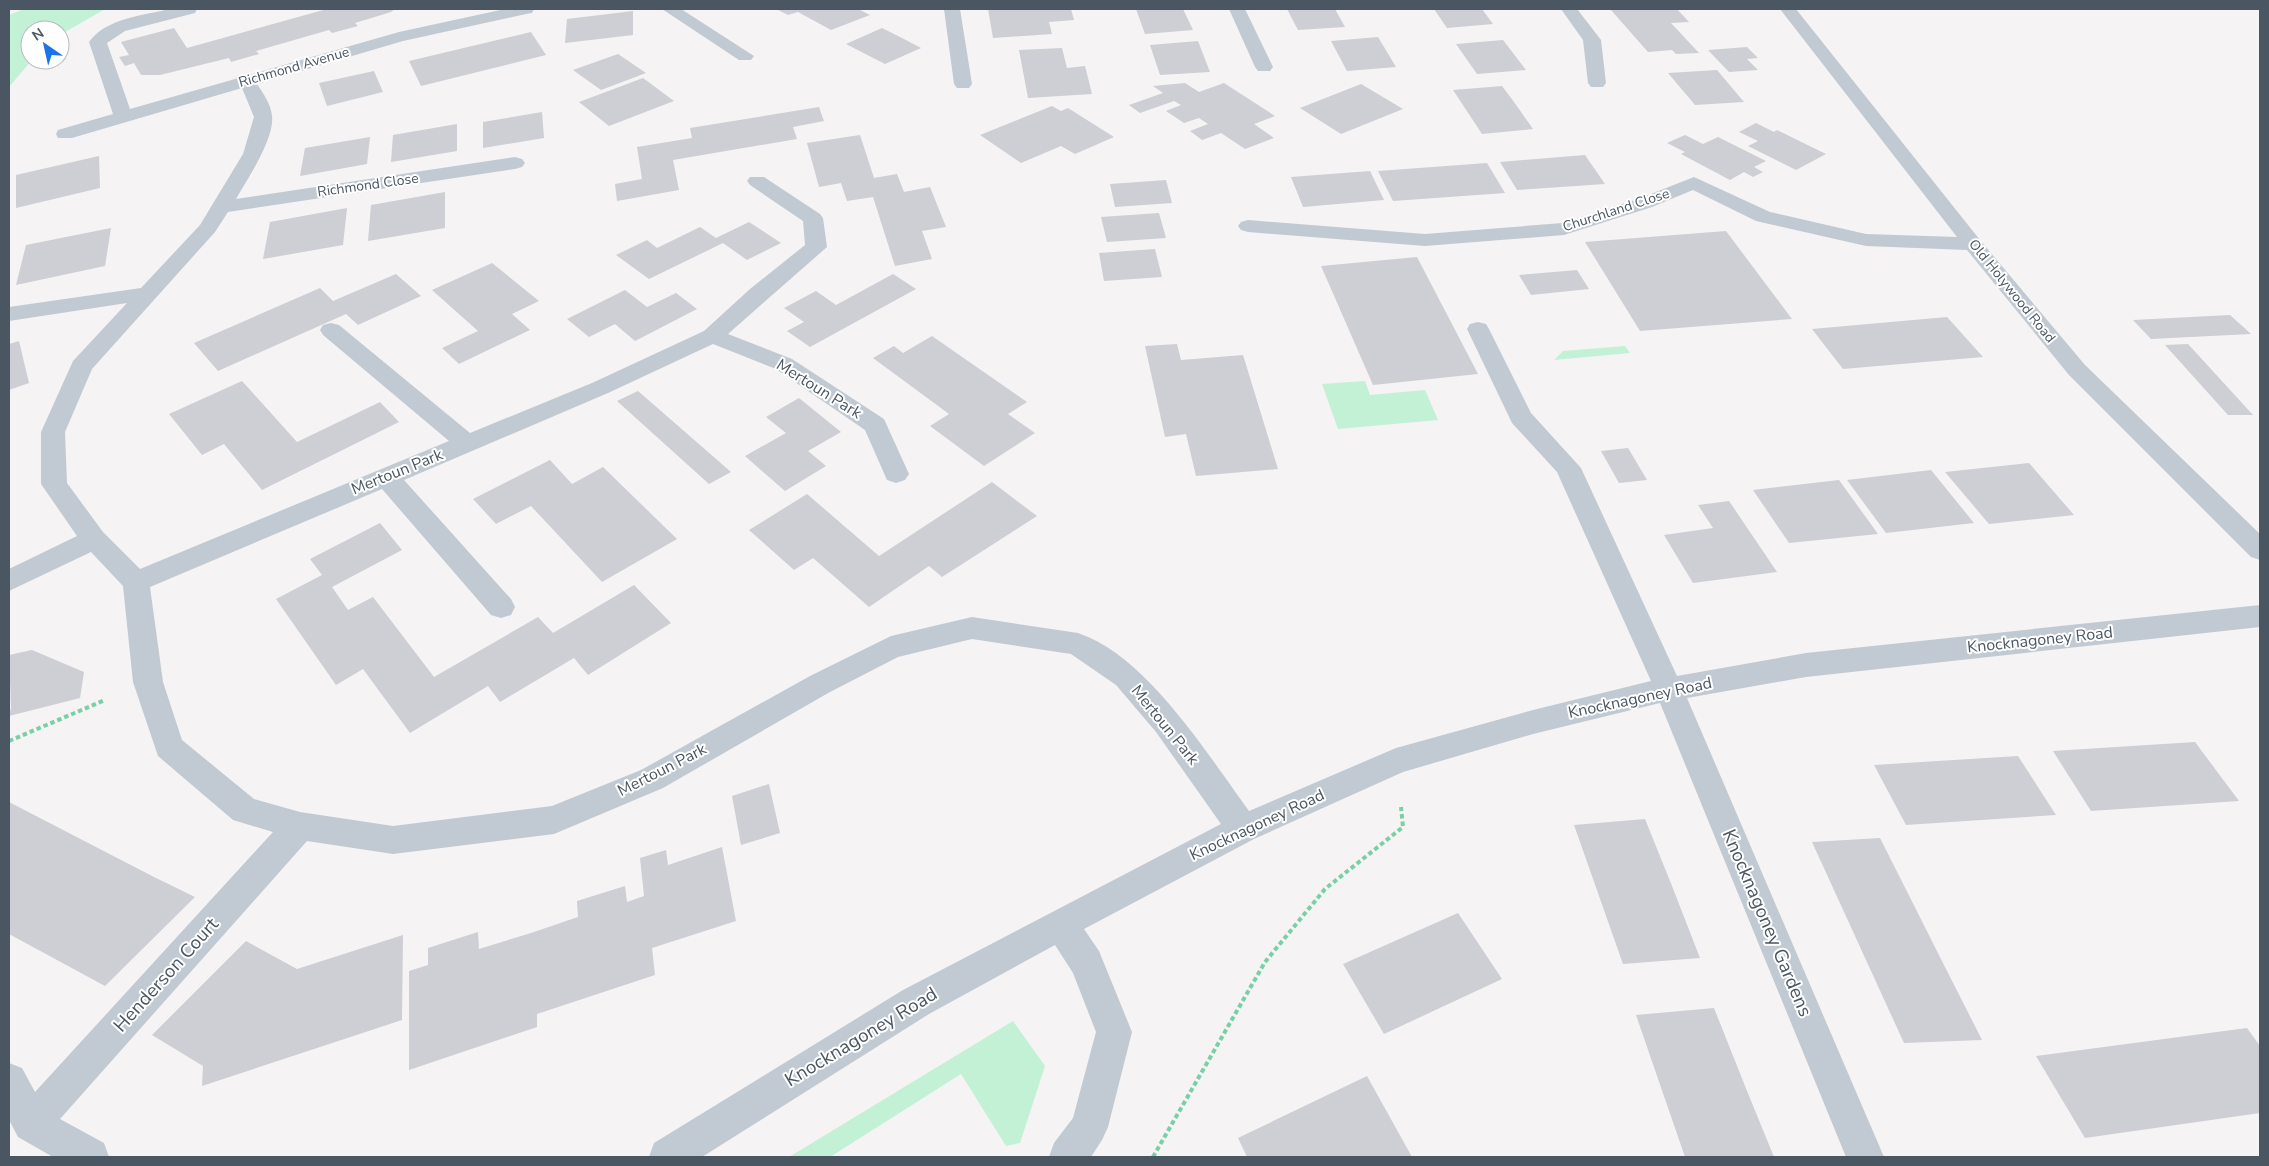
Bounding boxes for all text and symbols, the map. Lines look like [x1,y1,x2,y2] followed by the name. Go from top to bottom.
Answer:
[20,20,70,70] north arrow
[28,24,48,45] text: N
[236,42,352,92] street label: Richmond Avenue
[316,168,420,202] street label: Richmond Close
[1560,184,1672,236] street label: Churchland Close
[1964,235,2060,347] street label: Old Holywood Road
[772,354,867,425] street label: Mertoun Park
[348,443,447,500] street label: Mertoun Park
[1966,621,2114,659] street label: Knocknagoney Road
[1566,672,1714,724] street label: Knocknagoney Road
[1126,680,1205,770] street label: Mertoun Park
[614,738,711,802] street label: Mertoun Park
[1186,784,1328,866] street label: Knocknagoney Road
[1716,825,1818,1021] street label: Knocknagoney Gardens
[108,912,225,1038] street label: Henderson Court
[780,981,942,1093] street label: Knocknagoney Road

